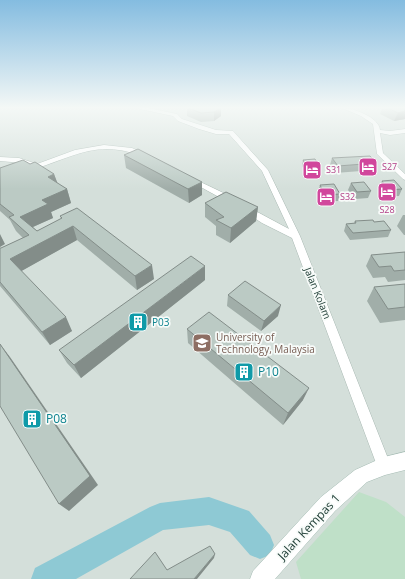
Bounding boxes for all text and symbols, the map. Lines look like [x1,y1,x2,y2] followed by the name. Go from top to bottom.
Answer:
[357,156,379,178] hotel icon: S27
[301,159,323,181] hotel icon: S31
[382,160,397,173] place label: S27
[326,163,341,176] place label: S31
[376,181,398,203] hotel icon: S28
[315,186,337,208] hotel icon: S32
[340,190,355,203] place label: S32
[379,203,395,216] place label: S28
[301,264,335,321] street label: Jalan Kolam
[127,311,149,333] building icon: P03
[152,315,170,329] place label: P03
[216,330,315,356] place label: University of Technology, Malaysia
[191,332,213,354] school or university icon: University of Technology, Malaysia
[233,361,255,383] building icon: P10
[258,363,279,380] place label: P10
[21,408,43,430] building icon: P08
[46,410,67,427] place label: P08
[273,490,344,564] street label: Jalan Kempas 1

